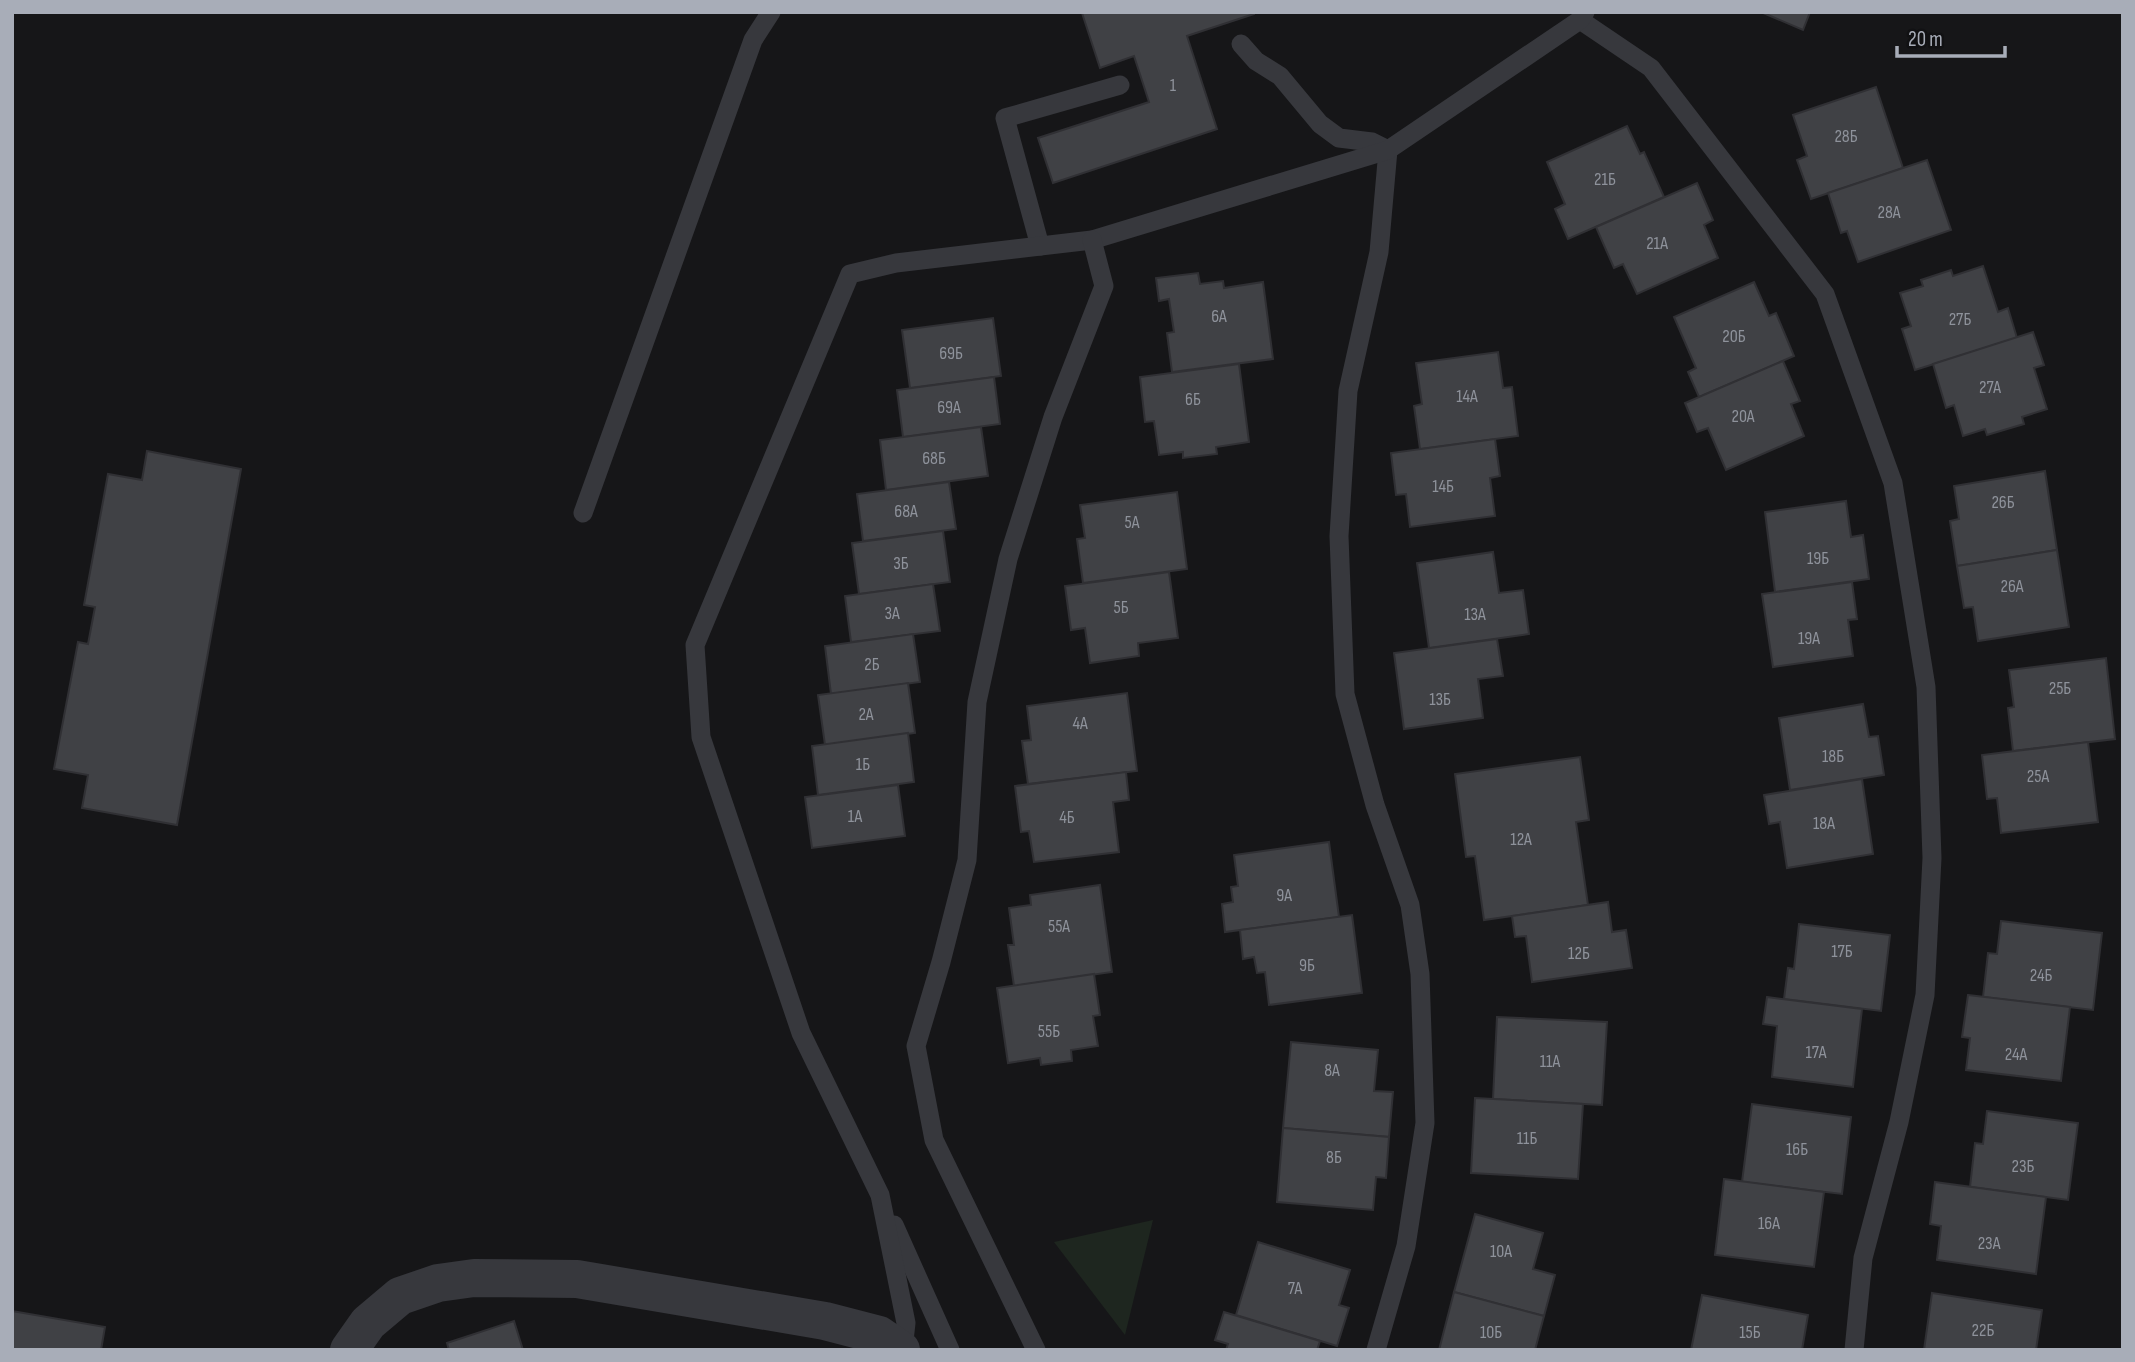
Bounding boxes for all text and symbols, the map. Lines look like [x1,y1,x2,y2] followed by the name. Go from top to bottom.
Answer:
[1897,14,2006,58] scale bar
[1908,27,1943,52] text: 20 m
[1170,75,1177,96] house number: 1
[1834,126,1858,147] house number: 28Б
[1594,169,1616,190] house number: 21Б
[1877,202,1901,223] house number: 28А
[1646,233,1668,254] house number: 21А
[1211,306,1227,327] house number: 6А
[1949,309,1971,330] house number: 27Б
[1722,326,1746,347] house number: 20Б
[939,343,963,364] house number: 69Б
[1979,377,2001,398] house number: 27А
[1456,386,1478,407] house number: 14А
[1185,389,1201,410] house number: 6Б
[937,397,961,418] house number: 69А
[1731,406,1755,427] house number: 20А
[922,448,946,469] house number: 68Б
[1432,476,1454,497] house number: 14Б
[1991,492,2015,513] house number: 26Б
[894,501,918,522] house number: 68А
[1125,512,1140,533] house number: 5А
[1807,548,1829,569] house number: 19Б
[893,553,909,574] house number: 3Б
[2000,576,2024,597] house number: 26А
[1113,597,1129,618] house number: 5Б
[884,603,900,624] house number: 3А
[1464,604,1486,625] house number: 13А
[1798,628,1820,649] house number: 19А
[864,654,880,675] house number: 2Б
[2049,678,2071,699] house number: 25Б
[1429,689,1451,710] house number: 13Б
[858,704,874,725] house number: 2А
[1072,713,1088,734] house number: 4А
[1822,746,1844,767] house number: 18Б
[856,754,870,775] house number: 1Б
[2027,766,2049,787] house number: 25А
[848,806,862,827] house number: 1А
[1059,807,1075,828] house number: 4Б
[1813,813,1835,834] house number: 18А
[1510,829,1532,850] house number: 12А
[1276,885,1292,906] house number: 9А
[1048,916,1070,937] house number: 55А
[1831,941,1853,962] house number: 17Б
[1568,943,1590,964] house number: 12Б
[1299,955,1315,976] house number: 9Б
[2030,965,2052,986] house number: 24Б
[1038,1021,1060,1042] house number: 55Б
[1806,1042,1827,1063] house number: 17А
[2005,1044,2028,1065] house number: 24А
[1540,1051,1561,1072] house number: 11А
[1324,1060,1340,1081] house number: 8А
[1517,1128,1537,1149] house number: 11Б
[1786,1139,1808,1160] house number: 16Б
[1326,1147,1342,1168] house number: 8Б
[2012,1156,2035,1177] house number: 23Б
[1758,1213,1780,1234] house number: 16А
[1978,1233,2001,1254] house number: 23А
[1490,1241,1512,1262] house number: 10А
[1288,1278,1303,1299] house number: 7А
[1972,1320,1994,1341] house number: 22Б
[1480,1322,1502,1343] house number: 10Б
[1739,1322,1761,1343] house number: 15Б

